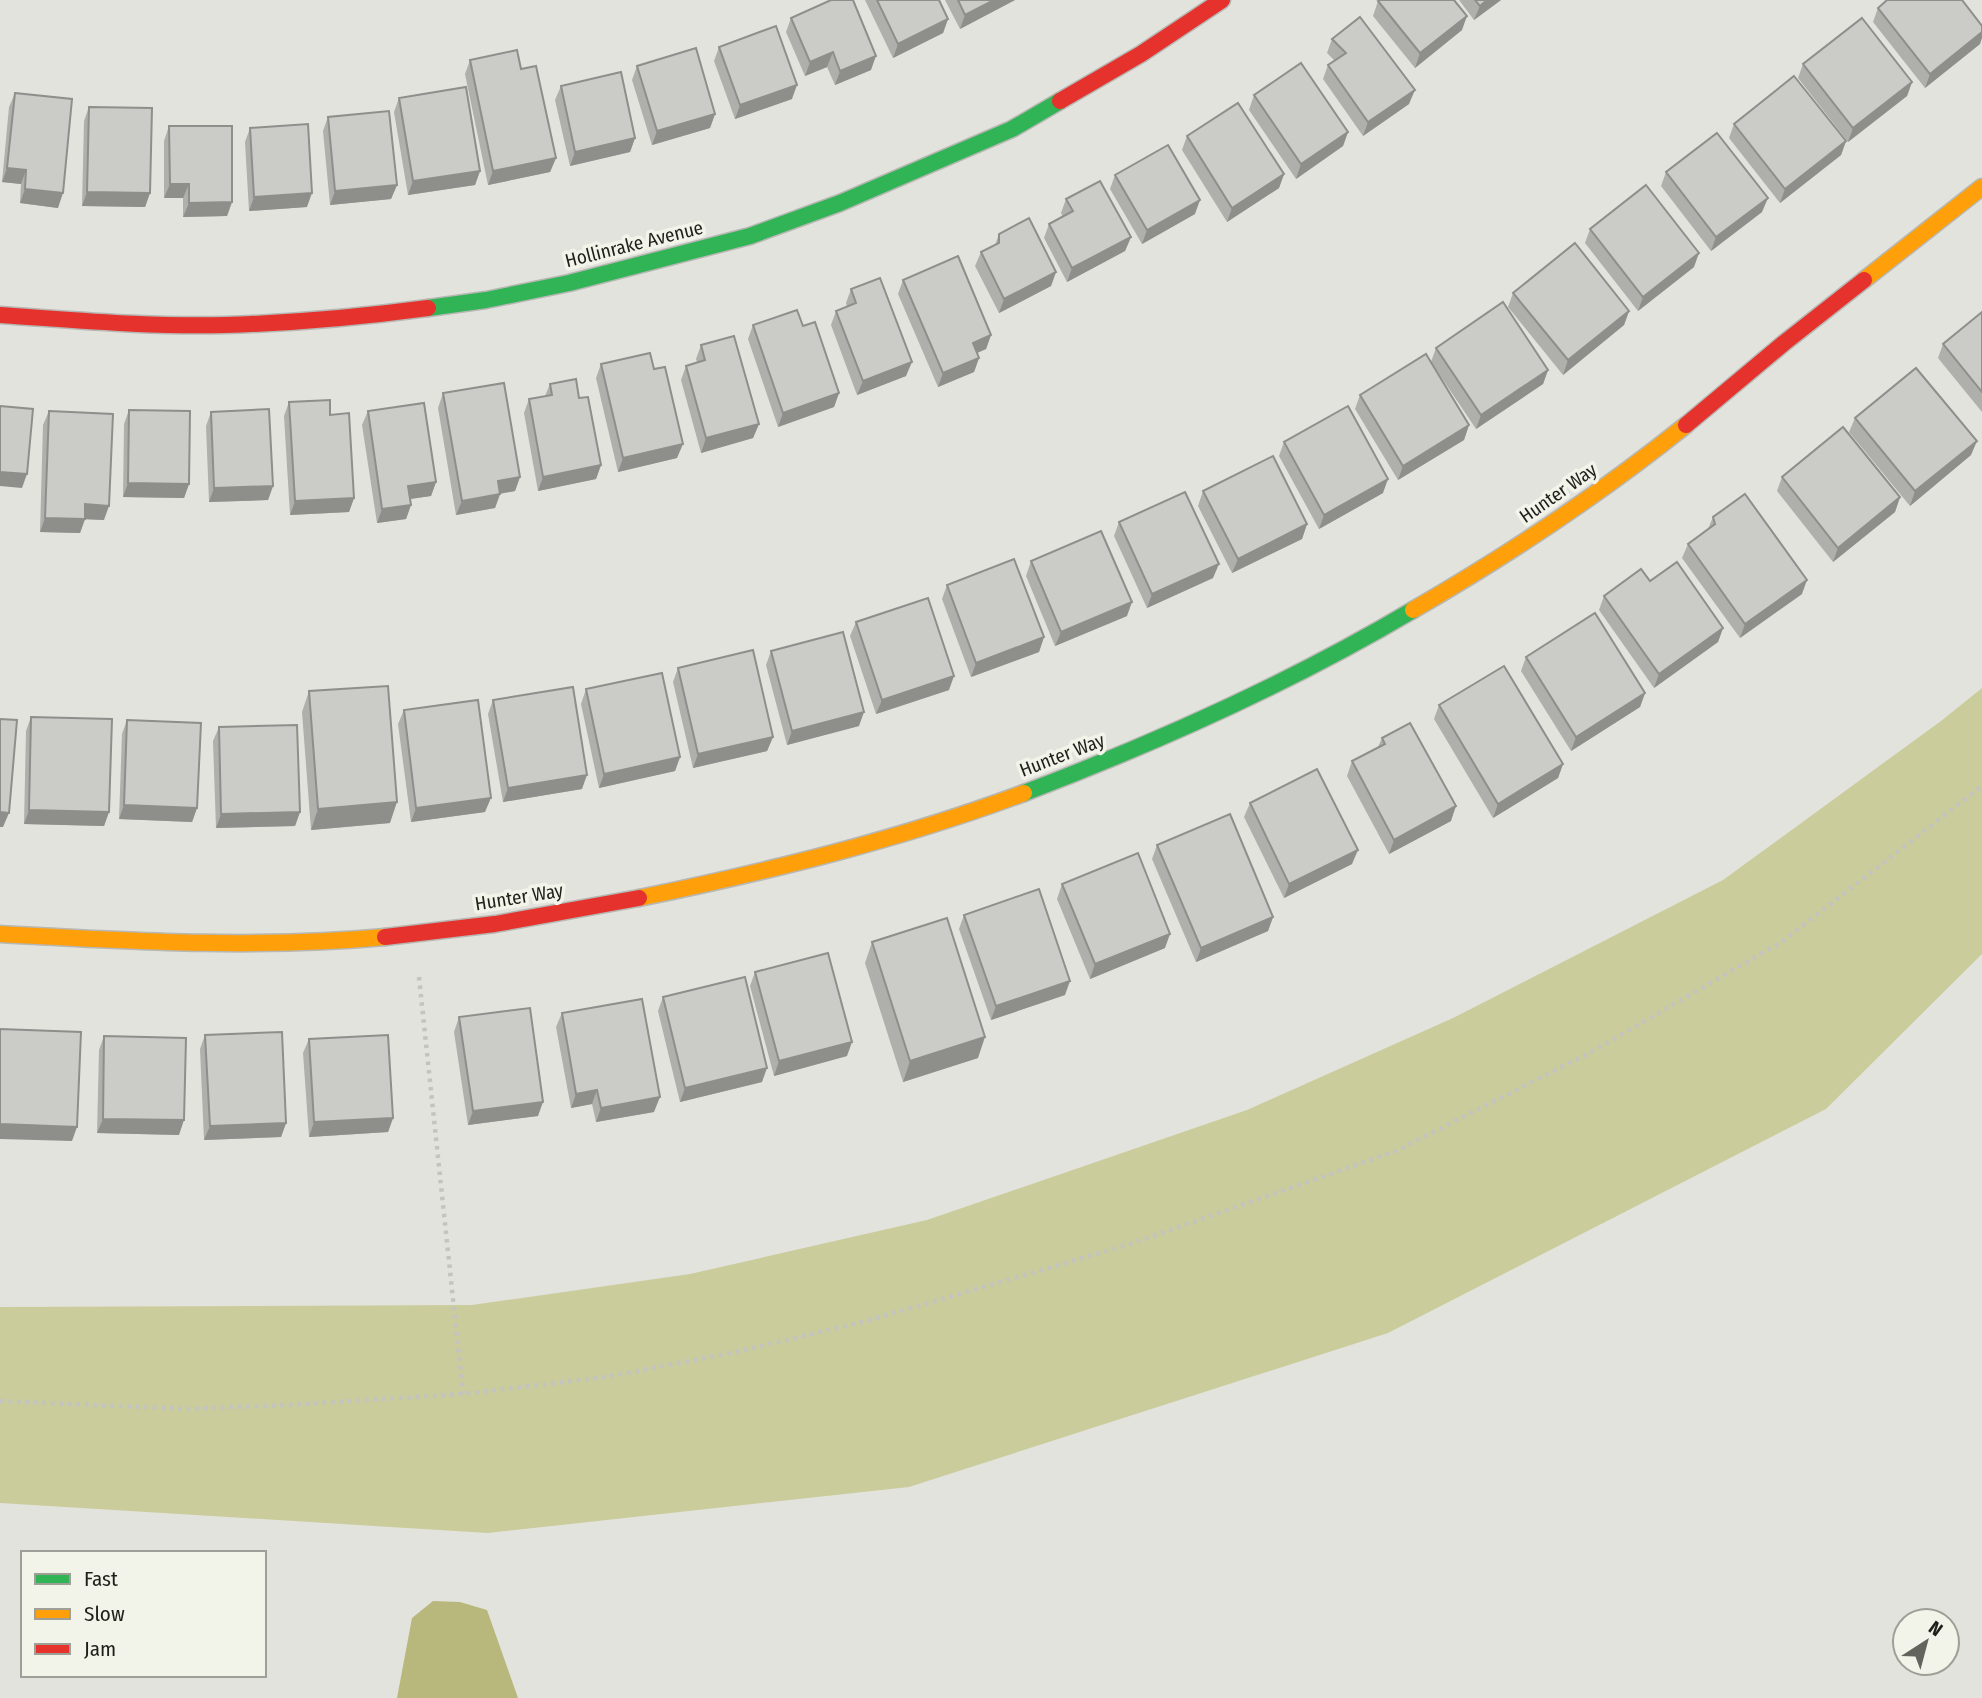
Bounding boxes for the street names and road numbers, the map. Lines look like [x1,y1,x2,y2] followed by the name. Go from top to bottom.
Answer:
[563,216,705,272] street label: Hollinrake Avenue
[1515,458,1601,528] street label: Hunter Way
[1016,728,1108,782] street label: Hunter Way
[473,879,565,915] street label: Hunter Way

